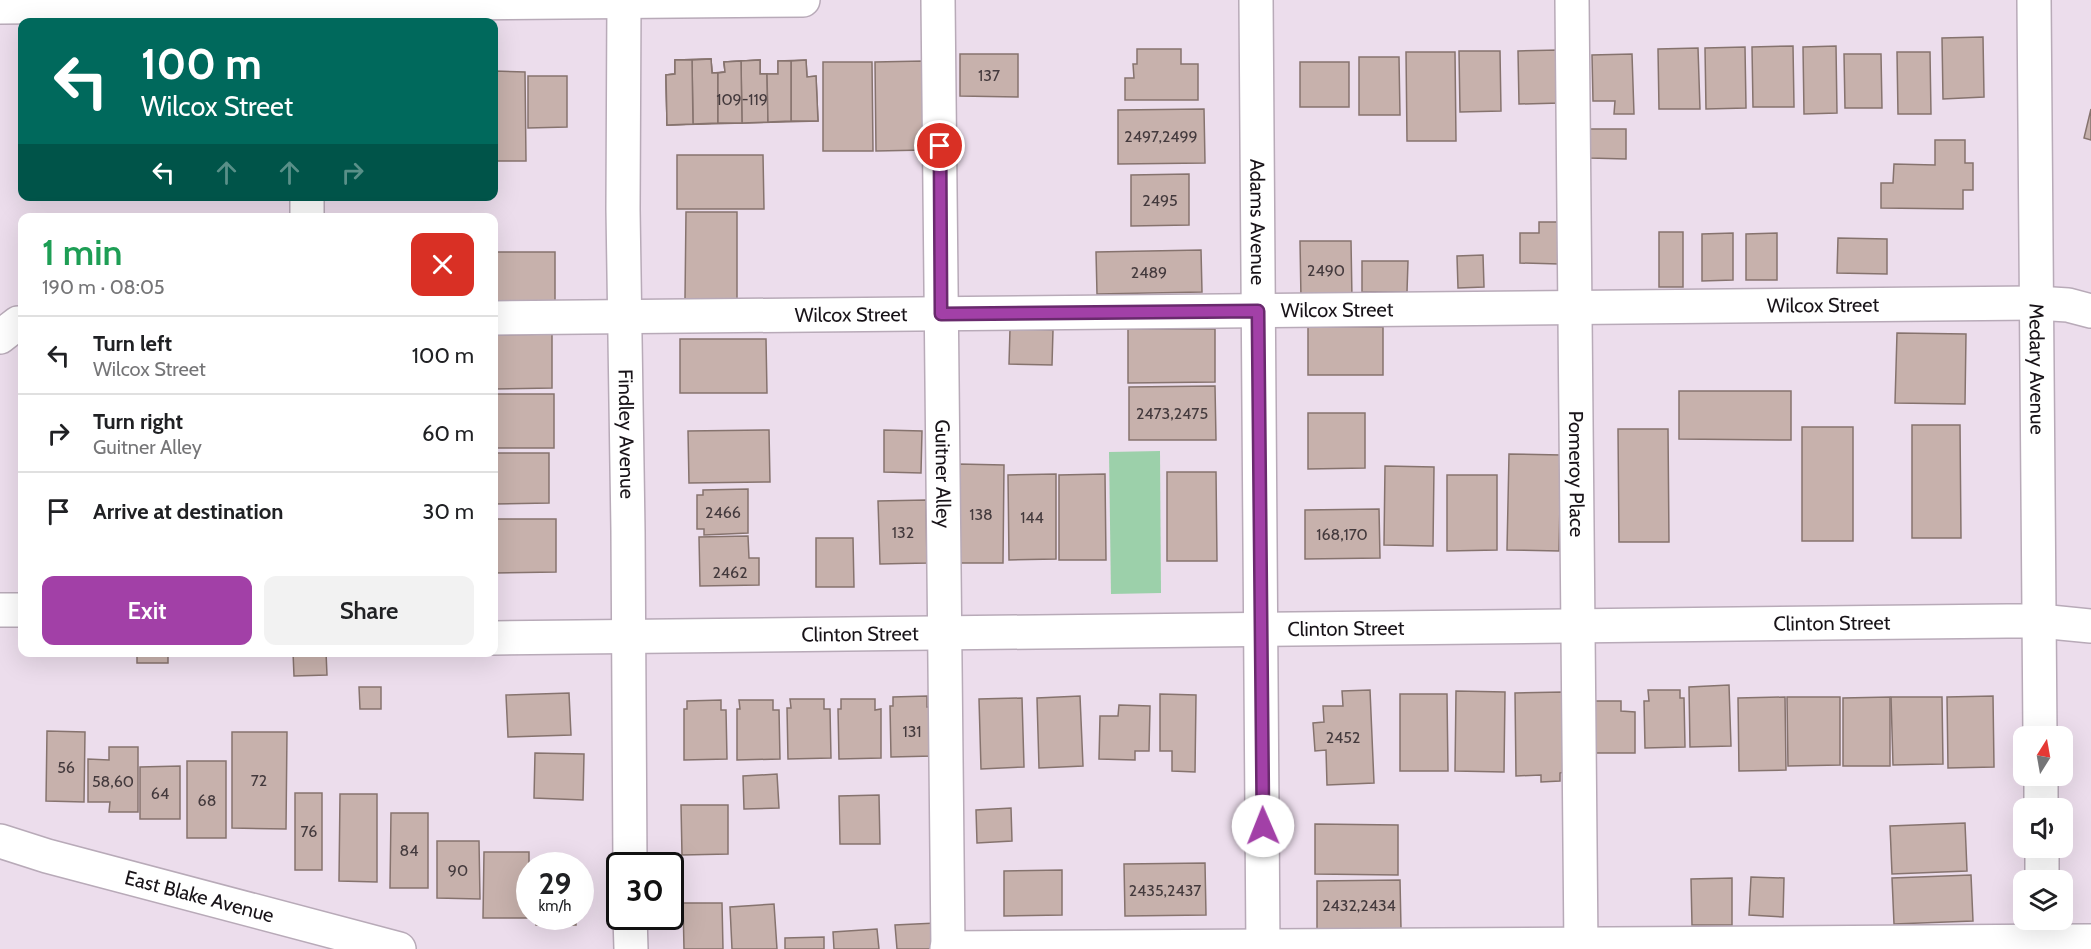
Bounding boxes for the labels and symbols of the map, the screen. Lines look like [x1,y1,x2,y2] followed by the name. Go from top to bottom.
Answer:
[978,66,1000,85] house number: 137
[716,90,768,109] house number: 109-119
[914,120,965,171] pin
[1124,127,1198,146] house number: 2497,2499
[1245,159,1270,285] street label: Adams Avenue
[1142,191,1178,210] house number: 2495
[1307,261,1345,280] house number: 2490
[1131,263,1167,282] house number: 2489
[1766,293,1880,318] street label: Wilcox Street
[1280,297,1394,322] street label: Wilcox Street
[795,302,908,327] street label: Wilcox Street
[2024,303,2050,435] street label: Medary Avenue
[613,369,639,499] street label: Findley Avenue
[1136,404,1208,423] house number: 2473,2475
[1564,411,1589,537] street label: Pomeroy Place
[930,419,956,529] street label: Guitner Alley
[705,503,741,522] house number: 2466
[969,505,993,524] house number: 138
[1020,508,1044,527] house number: 144
[892,523,914,542] house number: 132
[1316,525,1368,544] house number: 168,170
[712,563,748,582] house number: 2462
[1773,610,1891,636] street label: Clinton Street
[1287,616,1405,641] street label: Clinton Street
[801,621,919,647] street label: Clinton Street
[902,722,922,741] house number: 131
[2013,726,2073,786] north arrow
[1326,728,1360,747] house number: 2452
[57,758,75,777] house number: 56
[251,771,267,790] house number: 72
[92,772,134,791] house number: 58,60
[151,784,169,803] house number: 64
[198,791,216,810] house number: 68
[1231,794,1295,858] position arrow
[301,822,317,841] house number: 76
[400,841,418,860] house number: 84
[606,852,684,930] speed limit sign: 30
[448,861,468,880] house number: 90
[122,865,277,927] street label: East Blake Avenue
[1129,881,1201,900] house number: 2435,2437
[1322,896,1396,915] house number: 2432,2434

